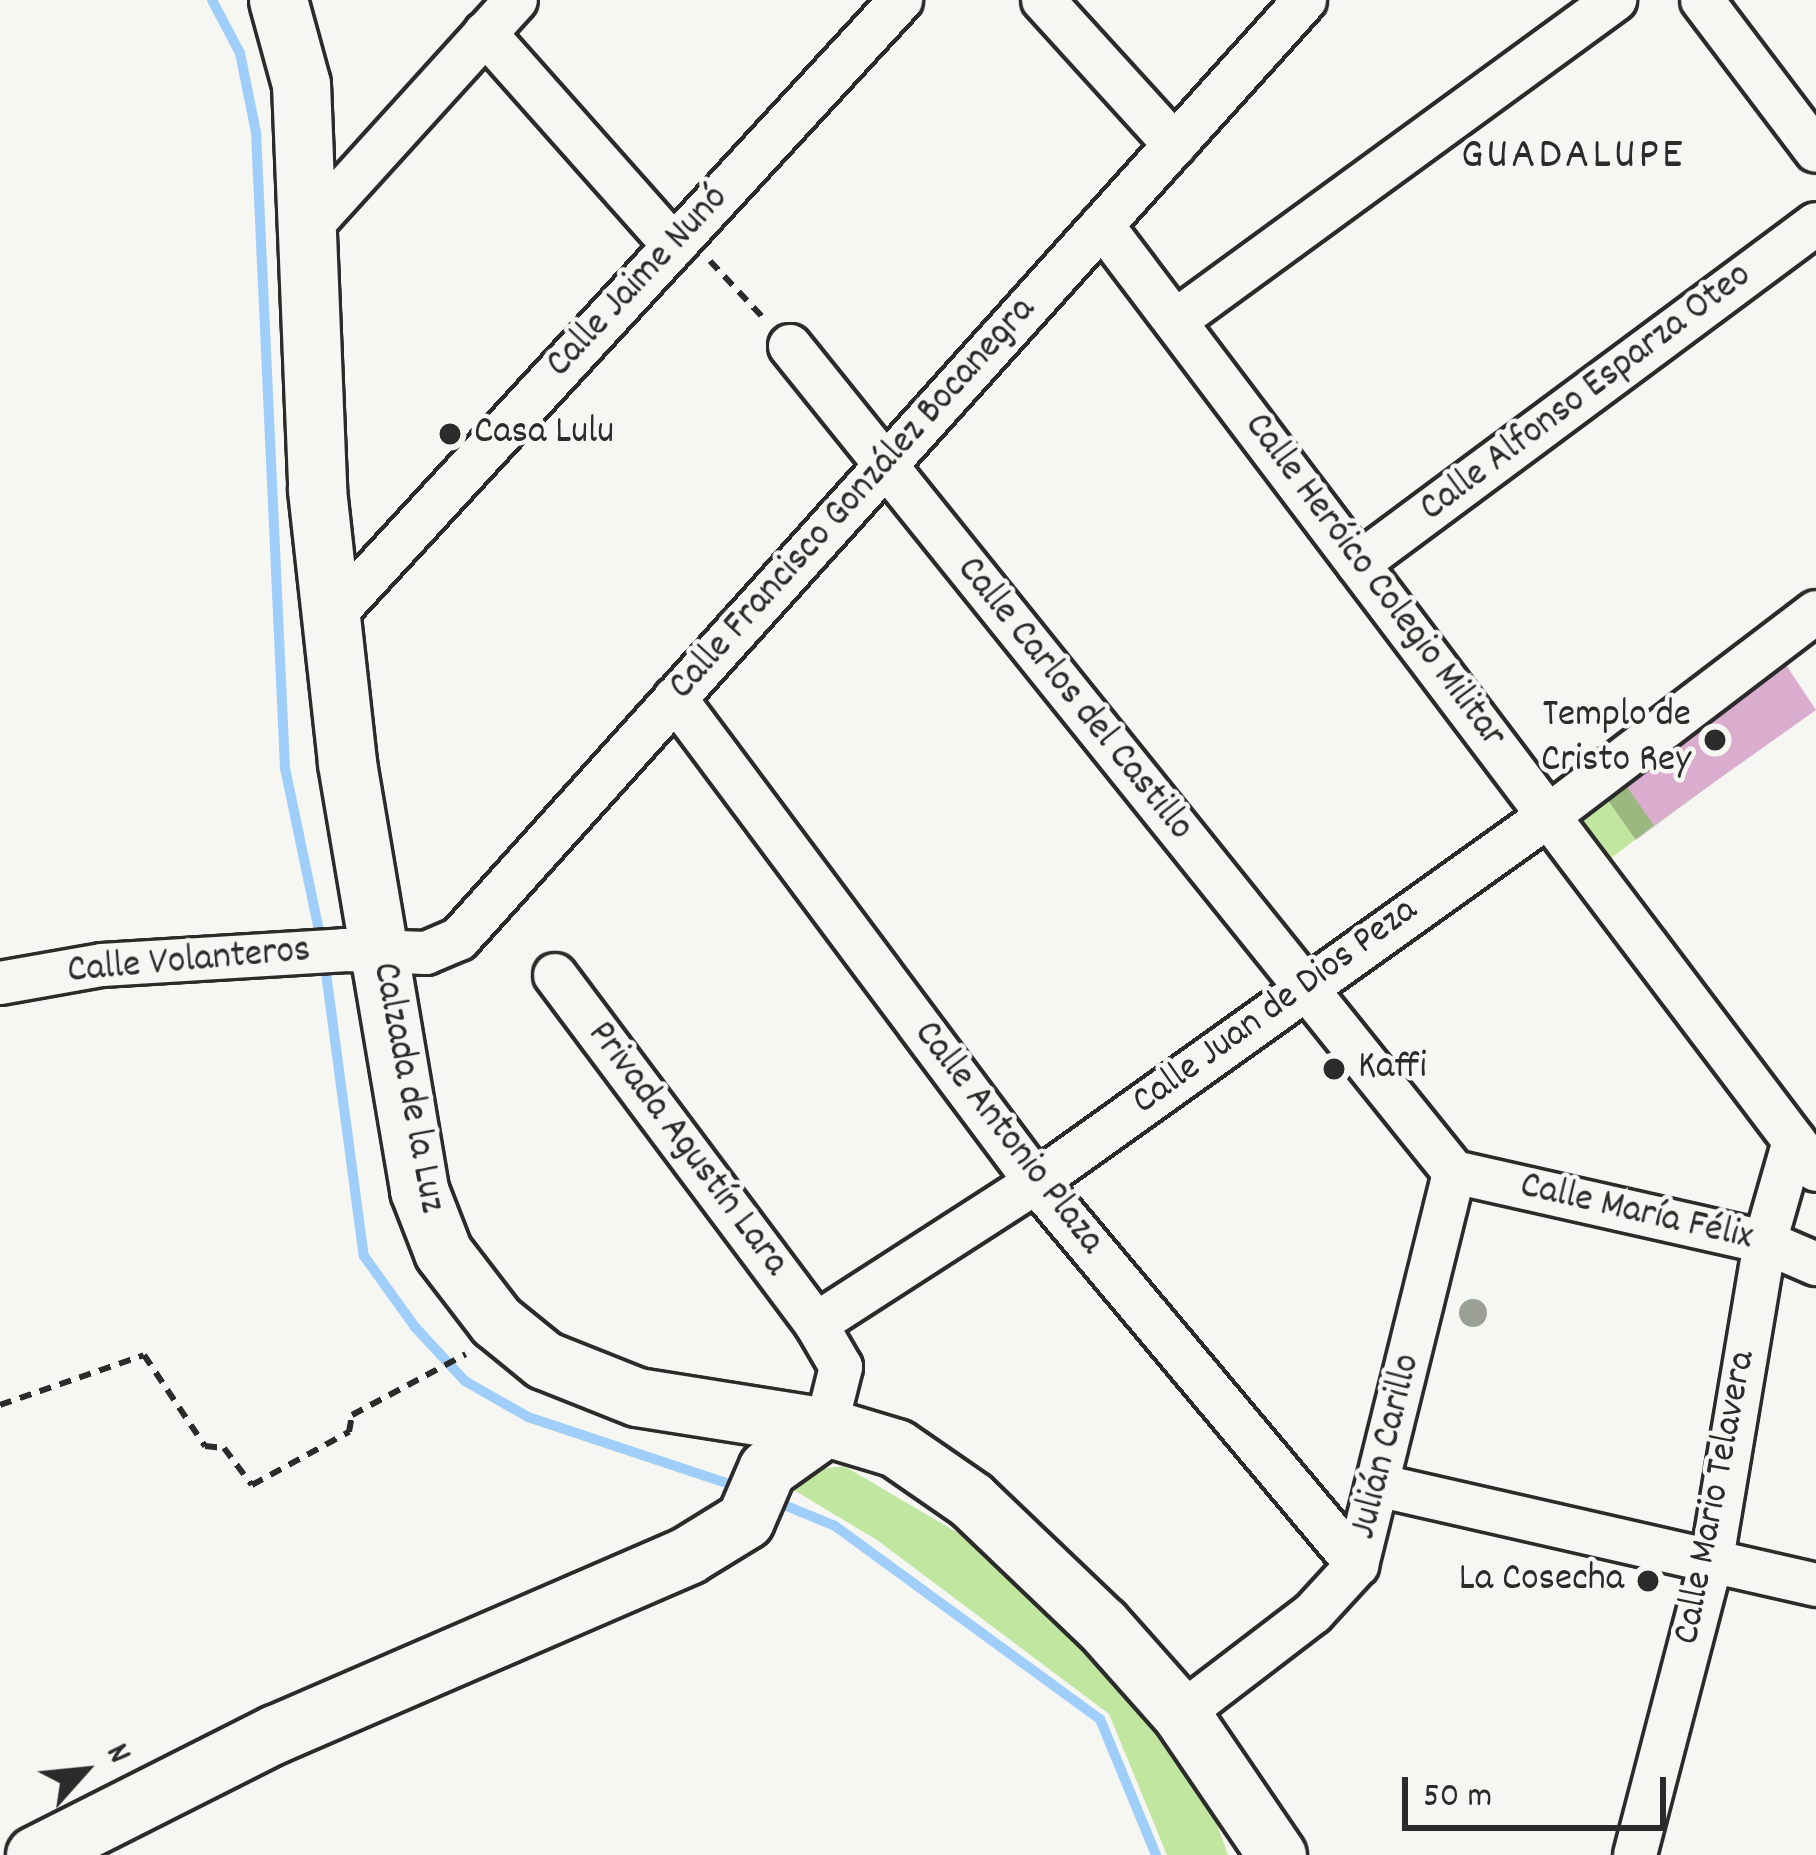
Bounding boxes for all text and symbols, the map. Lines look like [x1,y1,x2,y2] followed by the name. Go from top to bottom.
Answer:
[1461,131,1685,185] district label: GUADALUPE
[538,177,740,389] street label: Calle Jaime Nunó
[1412,254,1762,534] street label: Calle Alfonso Esparza Oteo
[661,289,1047,711] street label: Calle Francisco González Bocanegra
[1232,405,1514,759] street label: Calle Heróico Colegio Militar
[474,411,614,457] place label: Casa Lulu
[437,421,463,447] marker: Casa Lulu
[944,549,1202,851] street label: Calle Carlos del Castillo
[1541,695,1691,786] place label: Templo de Cristo Rey
[1702,727,1728,753] marker: Templo de Cristo Rey
[1124,889,1428,1127] street label: Calle Juan de Dios Peza
[66,929,312,997] street label: Calle Volanteros
[359,959,453,1217] street label: Calzada de la Luz
[901,1013,1113,1265] street label: Calle Antonio Plaza
[575,1014,797,1286] street label: Privada Agustín Lara
[1358,1046,1427,1092] place label: Kaffi
[1321,1056,1347,1082] marker: Kaffi
[1515,1165,1757,1263] street label: Calle María Félix
[1666,1347,1768,1649] street label: Calle Mario Telavera
[1342,1350,1434,1544] street label: Julián Carillo
[1459,1558,1624,1604] place label: La Cosecha
[1635,1568,1661,1594] marker: La Cosecha
[24,1711,144,1831] north arrow
[92,1736,141,1772] text: N
[1408,1753,1672,1827] scale bar
[1423,1772,1492,1824] text: 50 m

